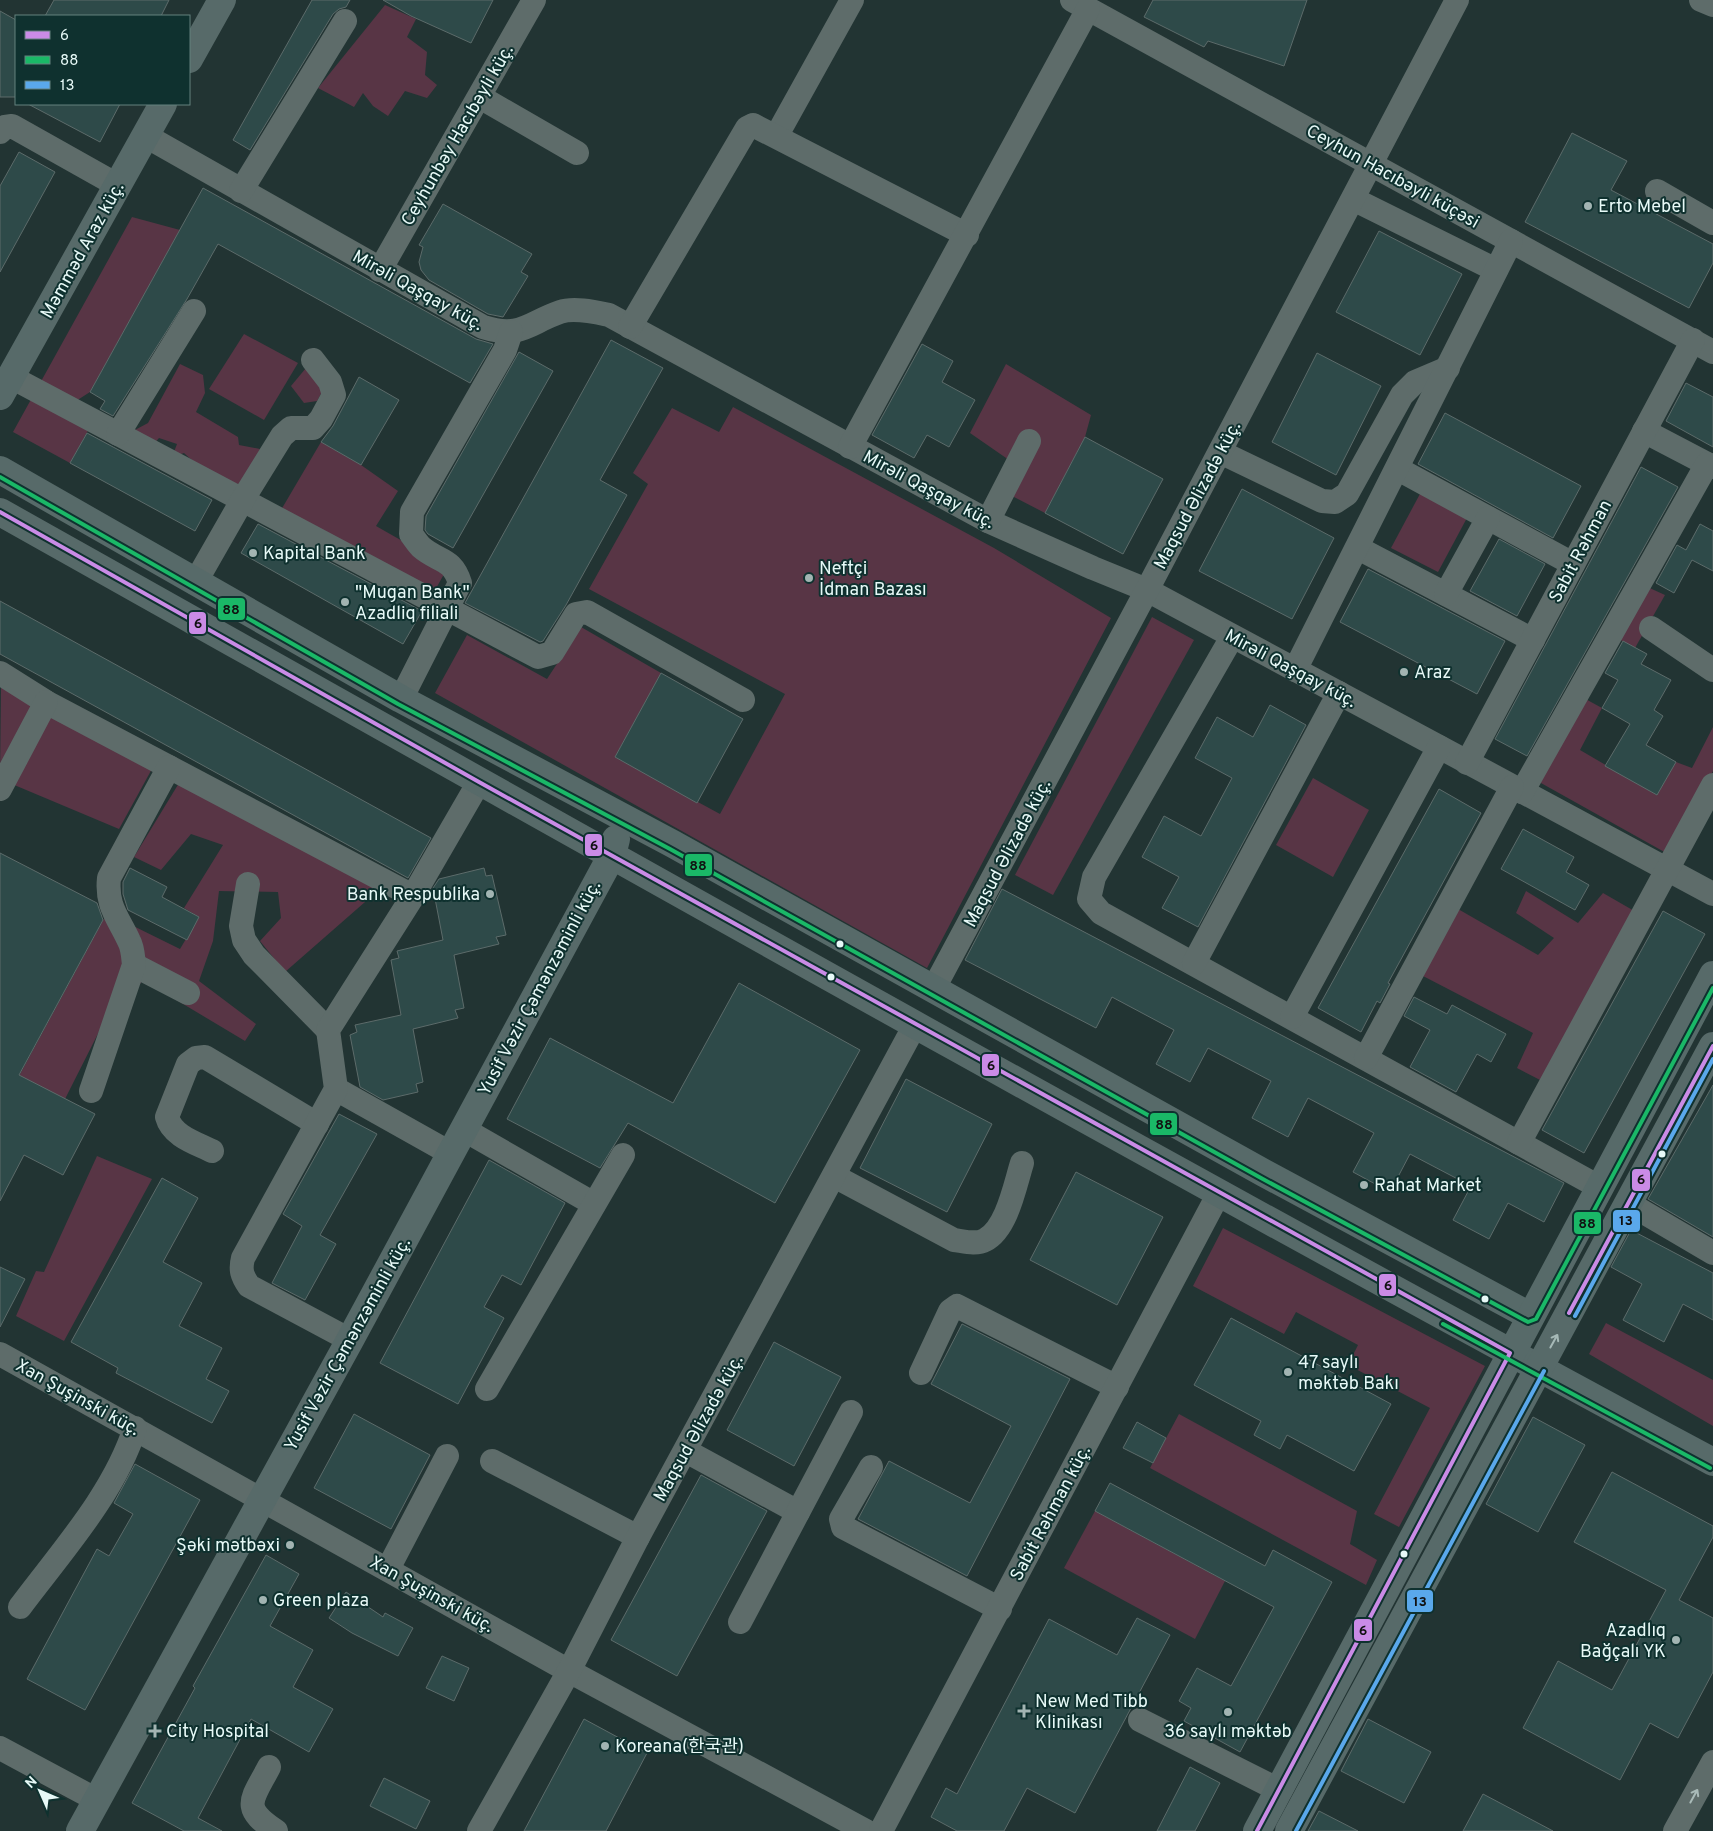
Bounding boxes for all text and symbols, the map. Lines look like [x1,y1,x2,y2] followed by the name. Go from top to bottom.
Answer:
[15,15,190,105] legend
[60,27,69,46] text: 6
[397,41,520,231] street label: Ceyhunbəy Hacıbəyli küç.
[60,52,78,71] text: 88
[60,77,75,96] text: 13
[1302,120,1483,235] street label: Ceyhun Hacıbəyli küçəsi
[36,178,130,323] street label: Məmməd Araz küç.
[1598,196,1686,219] place label: Erto Mebel
[1582,200,1594,212] marker: Erto Mebel
[348,246,487,337] street label: Mirəli Qaşqay küç.
[1150,418,1247,574] street label: Maqsud Əlizadə küç.
[858,446,998,535] street label: Mirəli Qaşqay küç.
[1545,496,1618,607] street label: Sabit Rəhman
[263,543,365,566] place label: Kapital Bank
[247,547,259,559] marker: Kapital Bank
[819,558,927,602] place label: Neftçi İdman Bazası
[803,572,815,584] marker: Neftçi İdman Bazası
[355,582,470,626] place label: "Mugan Bank" Azadliq filiali
[339,596,351,608] marker: "Mugan Bank" Azadliq filiali
[217,597,246,621] line badge: 88
[222,602,240,619] text: 88
[188,611,207,635] line badge: 6
[194,616,202,633] text: 6
[1220,625,1360,714] street label: Mirəli Qaşqay küç.
[1414,662,1451,685] place label: Araz
[1398,666,1410,678] marker: Araz
[960,776,1057,932] street label: Maqsud Əlizadə küç.
[584,833,603,857] line badge: 6
[590,838,598,855] text: 6
[684,853,713,877] line badge: 88
[689,858,707,875] text: 88
[474,877,607,1100] street label: Yusif Vəzir Çəmənzəminli küç.
[347,884,480,907] place label: Bank Respublika
[484,888,496,900] marker: Bank Respublika
[835,939,845,949] unlabelled marker
[826,972,836,982] unlabelled marker
[981,1053,1000,1077] line badge: 6
[987,1058,995,1075] text: 6
[1149,1112,1178,1136] line badge: 88
[1155,1117,1173,1134] text: 88
[1657,1149,1667,1159] unlabelled marker
[1631,1168,1651,1192] line badge: 6
[1637,1172,1645,1189] text: 6
[1374,1175,1482,1198] place label: Rahat Market
[1358,1179,1370,1191] marker: Rahat Market
[1612,1209,1641,1233] line badge: 13
[1573,1211,1602,1235] line badge: 88
[1619,1213,1633,1230] text: 13
[1578,1216,1596,1233] text: 88
[280,1234,417,1456] street label: Yusif Vəzir Çəmənzəminli küç.
[1378,1273,1397,1297] line badge: 6
[1384,1278,1392,1295] text: 6
[1480,1294,1490,1304] unlabelled marker
[1549,1334,1559,1348] one-way arrow
[649,1351,749,1506] street label: Maqsud Əlizadə küç.
[1298,1352,1399,1396] place label: 47 saylı məktəb Bakı
[11,1355,143,1442] street label: Xan Şuşinski küç.
[1282,1366,1294,1378] marker: 47 saylı məktəb Bakı
[1006,1442,1097,1585] street label: Sabit Rəhman küç.
[176,1535,280,1558] place label: Şəki mətbəxi
[284,1539,296,1551] marker: Şəki mətbəxi
[1399,1549,1409,1559] unlabelled marker
[365,1552,497,1639] street label: Xan Şuşinski küç.
[1406,1589,1434,1613] line badge: 13
[273,1590,369,1613] place label: Green plaza
[257,1594,269,1606] marker: Green plaza
[1413,1594,1427,1611] text: 13
[1353,1618,1373,1642] line badge: 6
[1580,1620,1666,1664] place label: Azadlıq Bağçalı YK
[1359,1623,1367,1640] text: 6
[1670,1634,1682,1646] marker: Azadlıq Bağçalı YK
[1035,1691,1148,1735] place label: New Med Tibb Klinikası
[1017,1704,1031,1718] marker: New Med Tibb Klinikası
[1222,1706,1234,1718] marker: 36 saylı məktəb
[166,1721,269,1744] place label: City Hospital
[1164,1721,1292,1744] place label: 36 saylı məktəb
[148,1724,162,1738] marker: City Hospital
[615,1736,744,1759] place label: Koreana(한국관)
[599,1740,611,1752] marker: Koreana(한국관)
[15,1766,65,1816] north arrow
[22,1773,41,1792] text: N
[1689,1789,1699,1804] one-way arrow

